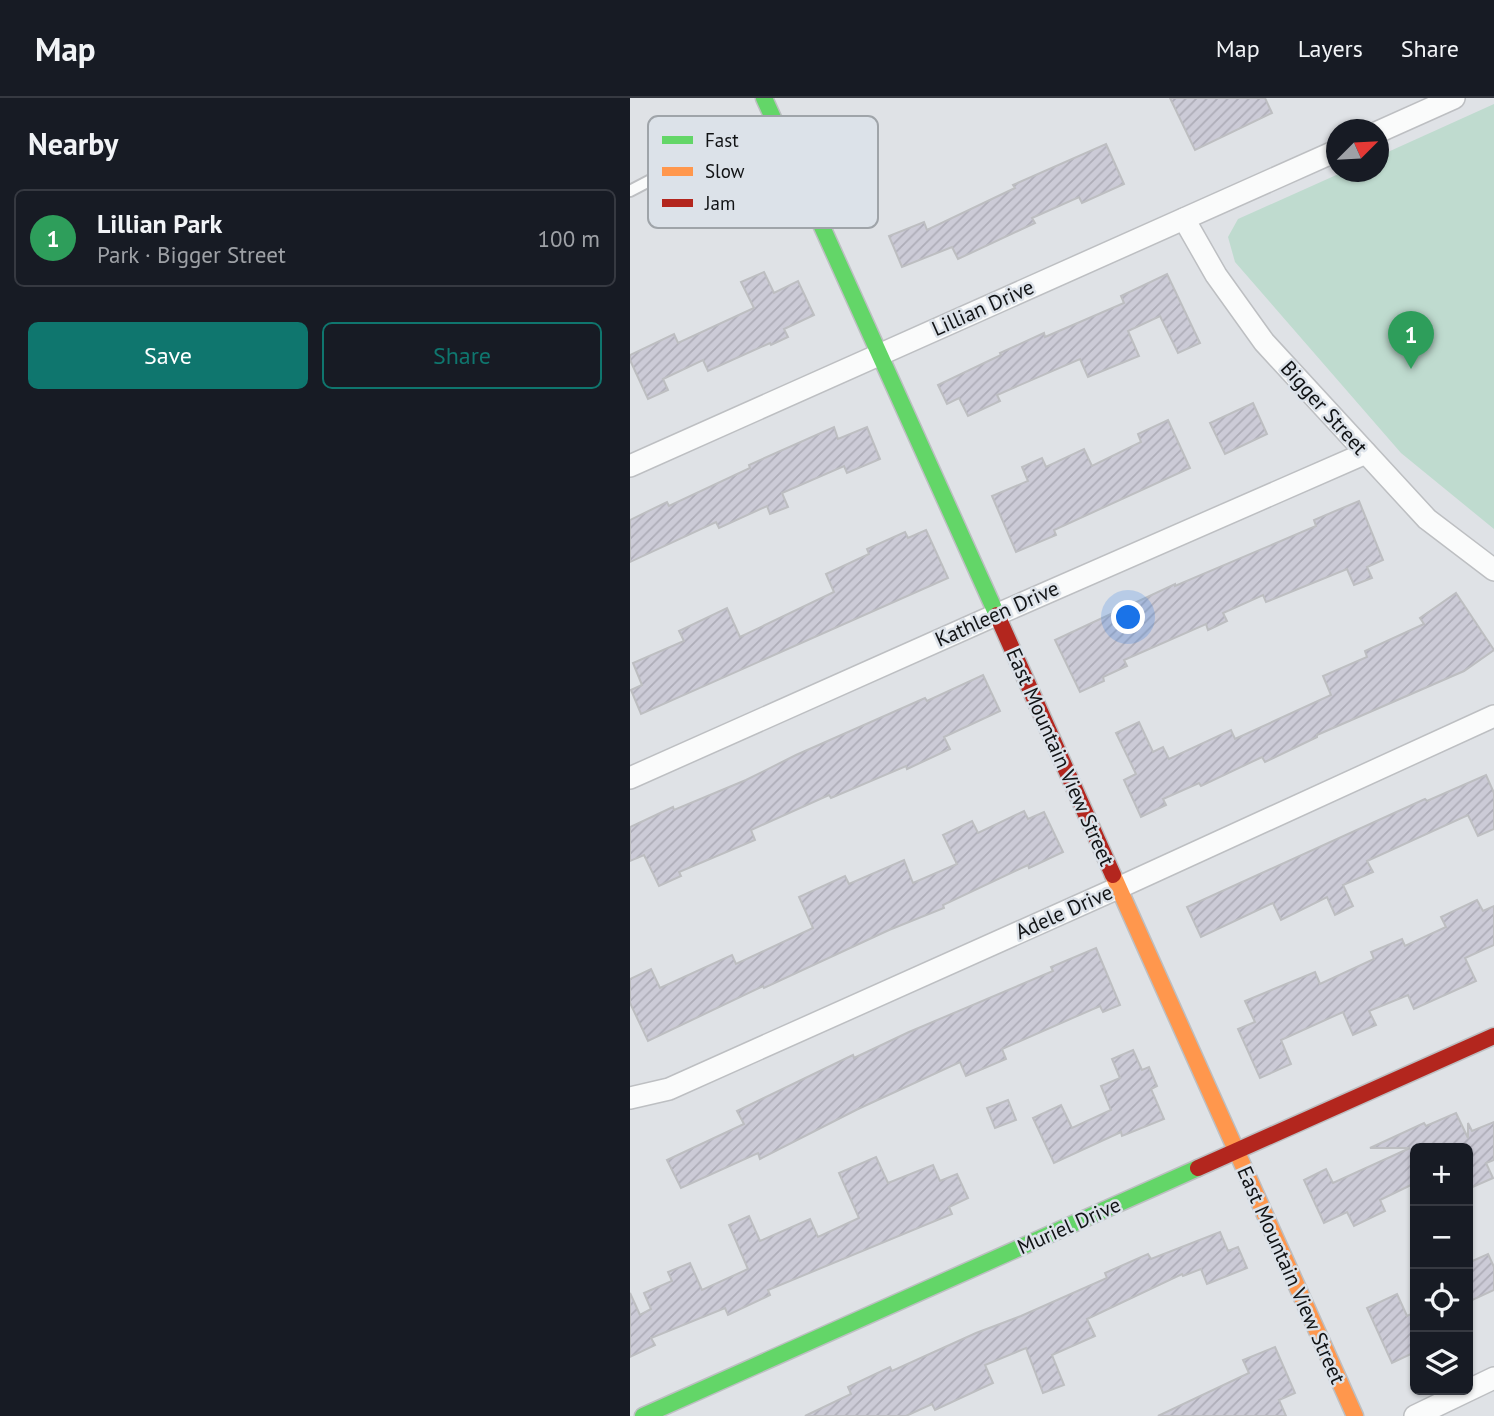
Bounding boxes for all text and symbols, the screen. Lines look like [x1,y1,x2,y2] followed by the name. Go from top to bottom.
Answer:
[35,27,96,70] text: Map
[1216,33,1260,64] text: Map
[1298,33,1363,64] text: Layers
[1401,33,1459,64] text: Share
[648,116,878,228] legend
[1326,119,1389,182] north arrow
[28,124,118,163] text: Nearby
[705,128,739,152] text: Fast
[705,159,745,183] text: Slow
[704,191,735,215] text: Jam
[97,207,222,240] text: Lillian Park
[46,224,60,253] text: 1
[538,224,600,253] text: 100 m
[97,240,286,269] text: Park · Bigger Street
[928,273,1038,342] street label: Lillian Drive
[1388,311,1434,369] pin: 1
[28,322,308,389] button: Save
[322,322,602,389] button: Share
[1275,355,1374,460] street label: Bigger Street
[931,574,1063,653] street label: Kathleen Drive
[1111,600,1145,634] your location
[1000,644,1121,870] street label: East Mountain View Street
[1011,878,1117,945] street label: Adele Drive
[1410,1143,1473,1395] map controls
[1410,1143,1473,1206] button: +
[1231,1162,1352,1388] street label: East Mountain View Street
[1013,1191,1125,1260] street label: Muriel Drive
[1410,1206,1473,1269] button: −
[1410,1269,1473,1332] button: locate
[1410,1332,1473,1395] button: layers

